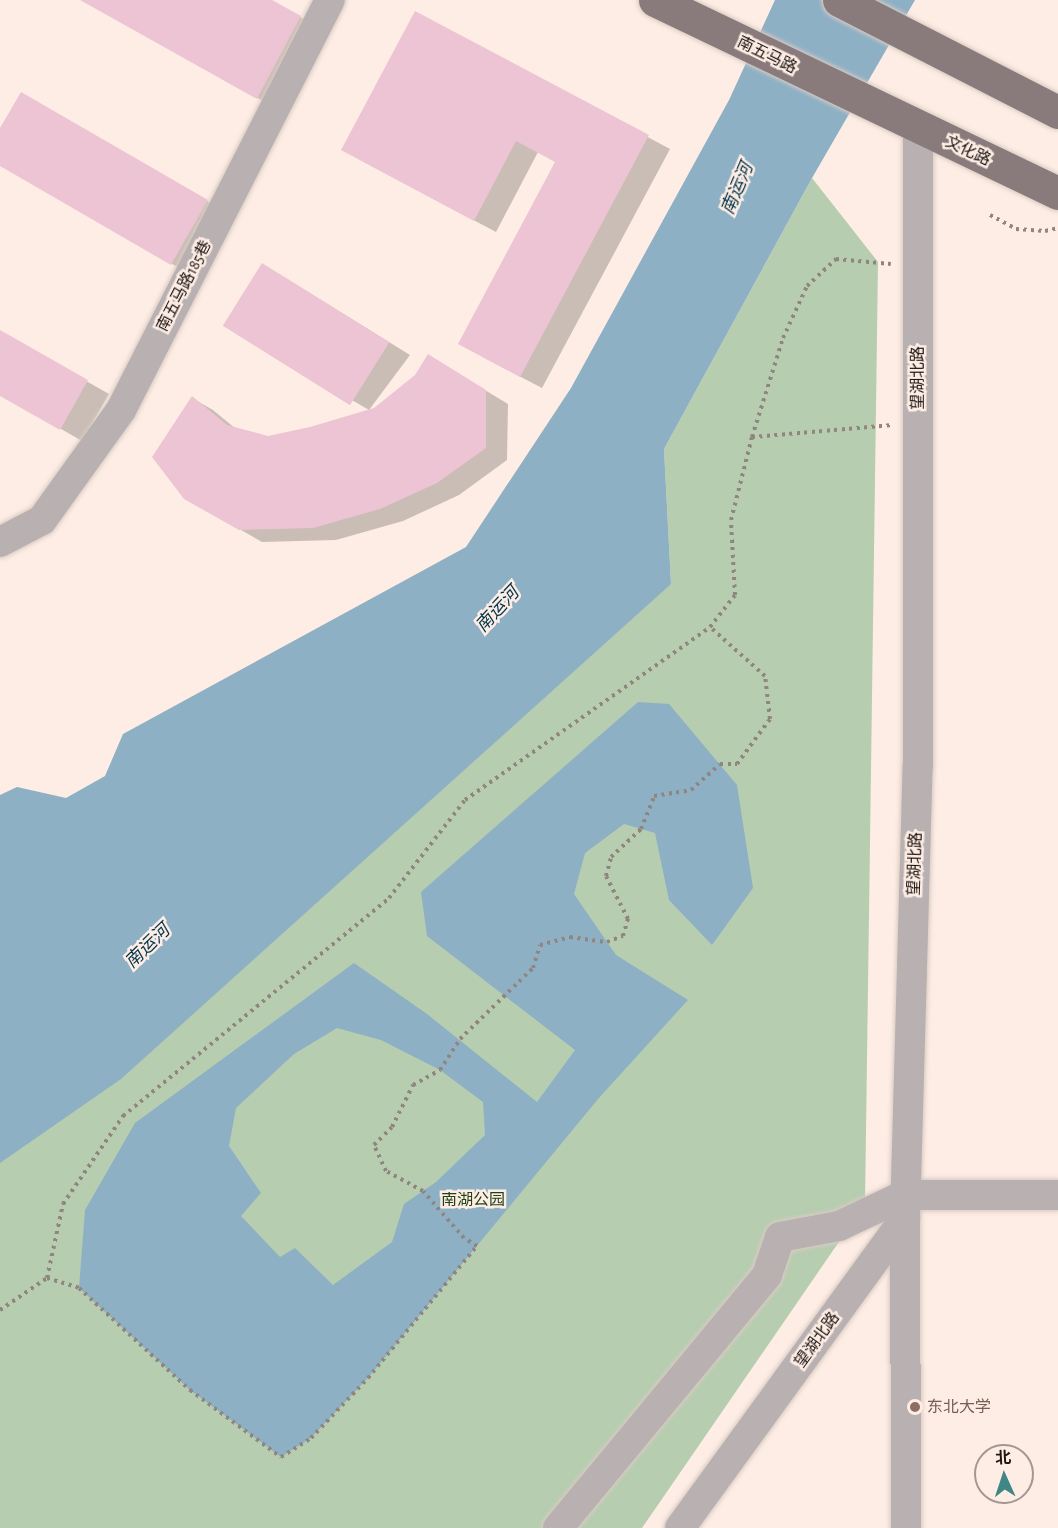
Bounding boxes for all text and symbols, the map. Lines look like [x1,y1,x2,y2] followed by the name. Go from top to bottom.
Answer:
[734,32,800,78] street label: 南五马路
[942,132,994,170] street label: 文化路
[718,160,758,218] water label: 南运河
[153,237,215,335] street label: 南五马路185巷
[908,346,928,410] street label: 望湖北路
[472,583,524,637] water label: 南运河
[904,832,926,896] street label: 望湖北路
[121,920,175,974] water label: 南运河
[441,1190,505,1210] park label: 南湖公园
[790,1308,844,1372] street label: 望湖北路
[927,1397,991,1417] place label: 东北大学
[908,1400,922,1414] marker: 东北大学
[974,1444,1034,1504] north arrow
[995,1450,1012,1466] text: 北

